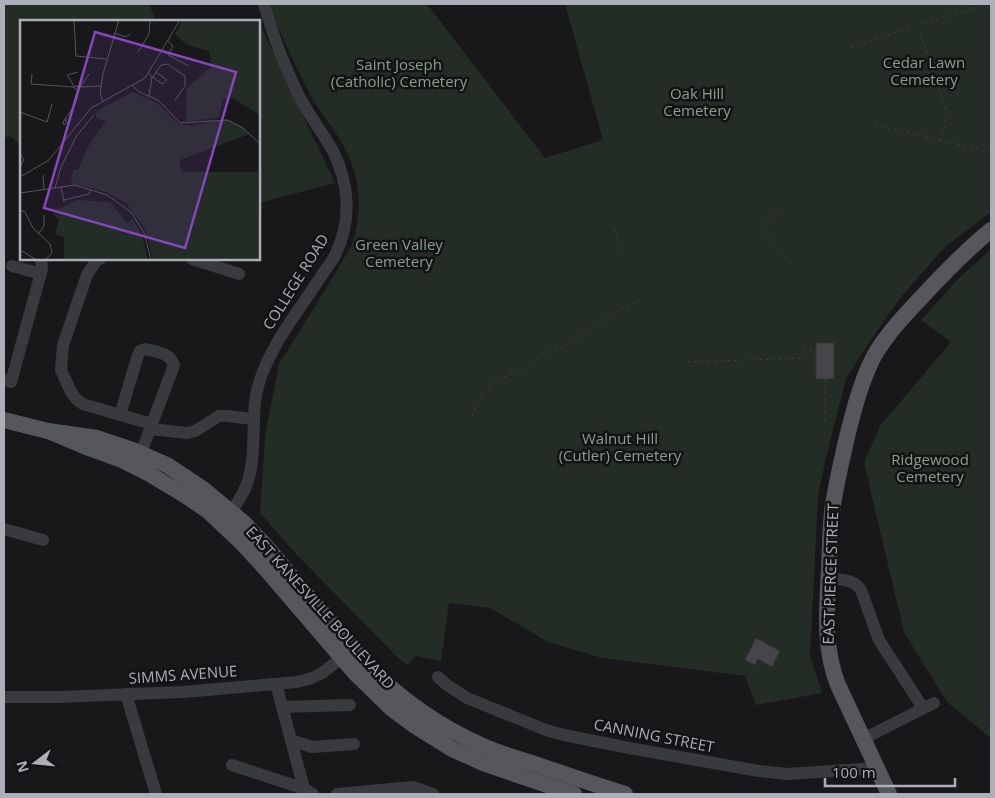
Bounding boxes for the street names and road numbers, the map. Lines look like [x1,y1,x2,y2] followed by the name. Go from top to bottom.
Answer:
[258,230,333,333] street label: COLLEGE ROAD
[818,502,842,645] street label: EAST PIERCE STREET
[242,522,399,693] street label: EAST KANESVILLE BOULEVARD
[128,660,238,688] street label: SIMMS AVENUE
[592,714,717,757] street label: CANNING STREET

